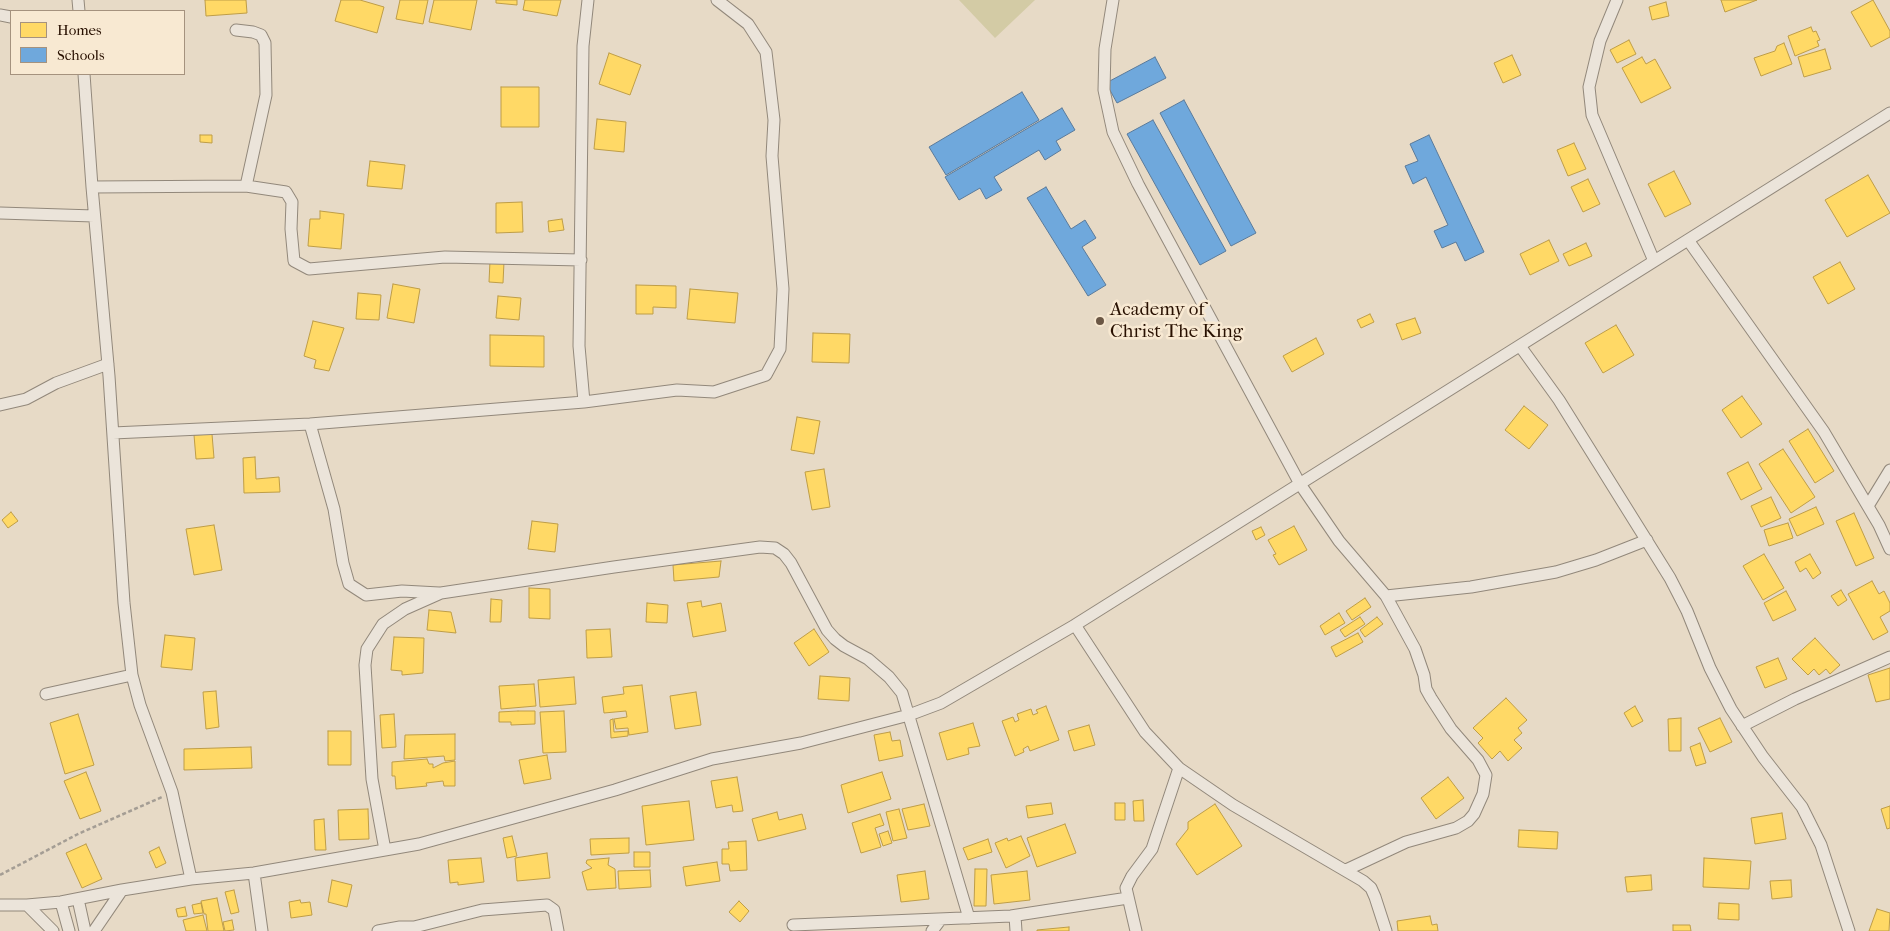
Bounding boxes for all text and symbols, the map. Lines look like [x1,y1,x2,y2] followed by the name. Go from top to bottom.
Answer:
[10,10,185,75] legend
[57,21,102,39] text: Homes
[57,46,104,64] text: Schools
[1110,299,1243,343] place label: Academy of Christ The King
[1094,315,1106,327] marker: Academy of Christ The King

